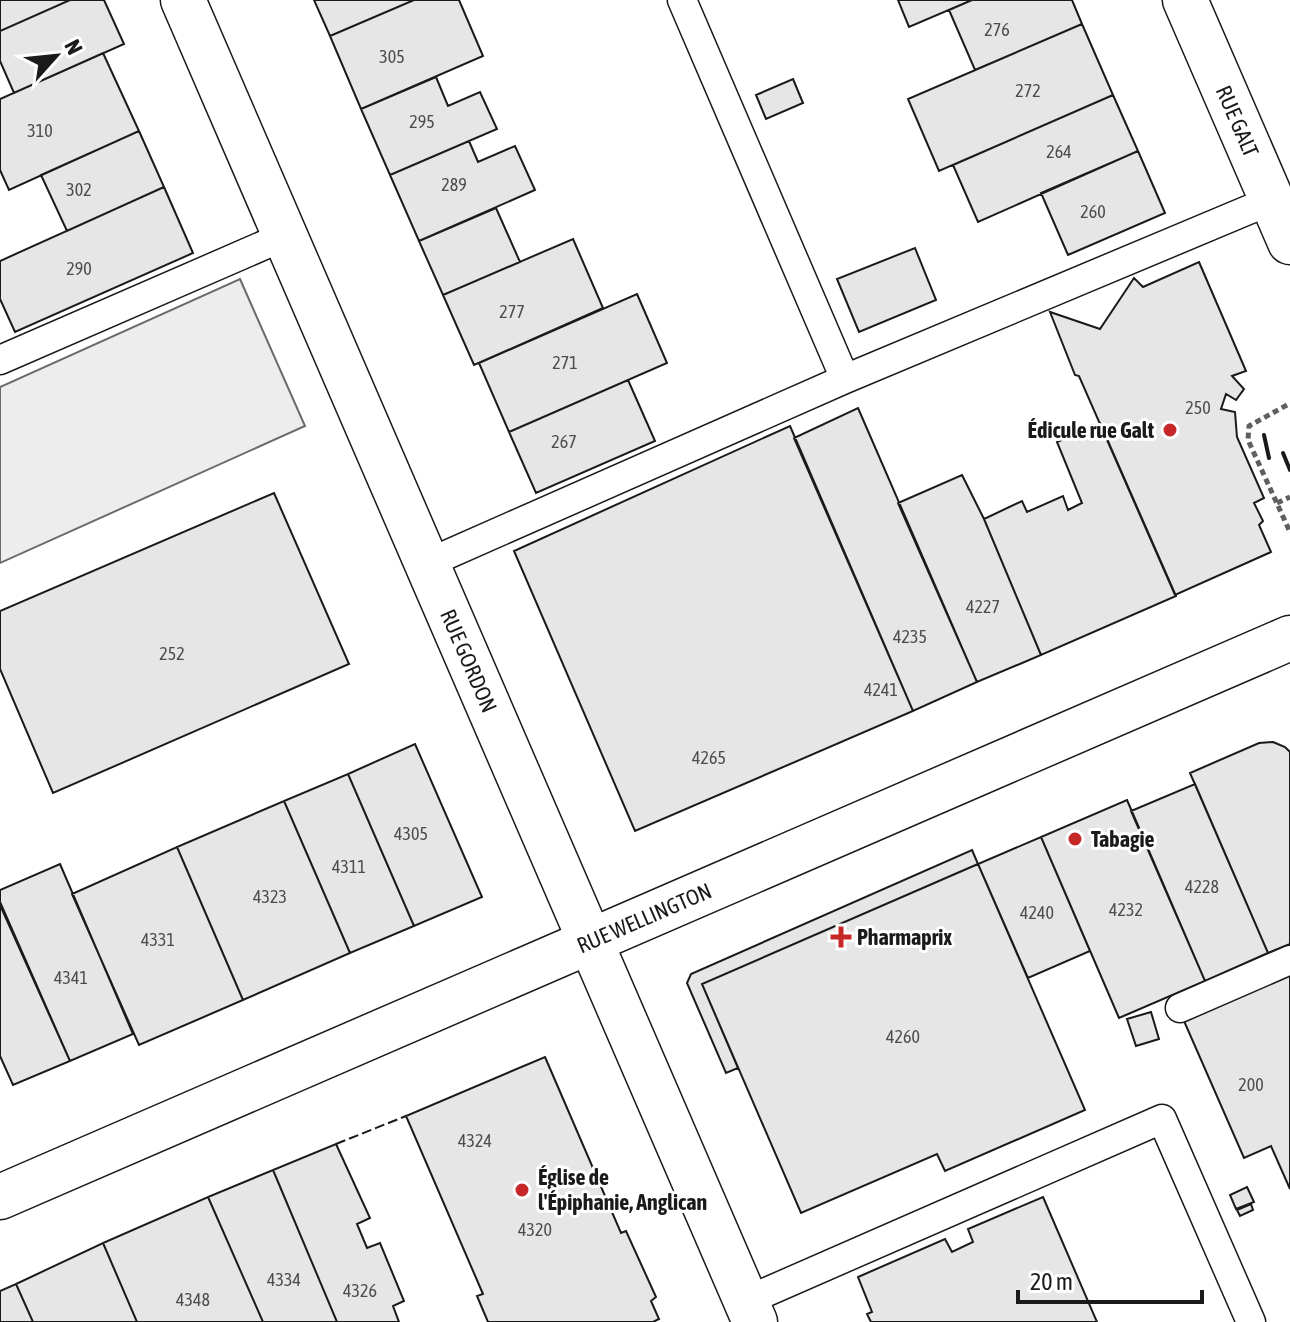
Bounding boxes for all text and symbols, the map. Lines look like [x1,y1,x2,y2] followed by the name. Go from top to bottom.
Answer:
[16,16,96,96] north arrow
[984,19,1010,40] house number: 276
[59,35,88,59] text: N
[379,46,405,67] house number: 305
[1015,80,1041,101] house number: 272
[1211,81,1265,161] street label: RUE GALT
[409,111,435,132] house number: 295
[27,120,53,141] house number: 310
[1046,141,1072,162] house number: 264
[441,174,467,195] house number: 289
[66,179,92,200] house number: 302
[1080,201,1106,222] house number: 260
[66,258,92,279] house number: 290
[499,301,525,322] house number: 277
[552,352,578,373] house number: 271
[1185,397,1211,418] house number: 250
[1028,417,1155,443] place label: Édicule rue Galt
[1161,421,1179,439] marker: Édicule rue Galt
[551,431,577,452] house number: 267
[966,596,1000,617] house number: 4227
[435,605,503,716] street label: RUE GORDON
[893,626,927,647] house number: 4235
[159,643,185,664] house number: 252
[864,679,898,700] house number: 4241
[692,747,726,768] house number: 4265
[394,823,428,844] house number: 4305
[1091,826,1155,852] place label: Tabagie
[1066,830,1084,848] marker: Tabagie
[332,856,366,877] house number: 4311
[1185,876,1219,897] house number: 4228
[573,877,715,958] street label: RUE WELLINGTON
[253,886,287,907] house number: 4323
[1109,899,1143,920] house number: 4232
[1020,902,1054,923] house number: 4240
[857,924,952,950] place label: Pharmaprix
[832,928,850,946] marker: Pharmaprix
[141,929,175,950] house number: 4331
[54,967,88,988] house number: 4341
[886,1026,920,1047] house number: 4260
[1238,1074,1264,1095] house number: 200
[458,1130,492,1151] house number: 4324
[538,1164,707,1215] place label: Église de l'Épiphanie, Anglican
[513,1181,531,1199] marker: Église de l'Épiphanie, Anglican
[518,1219,552,1240] house number: 4320
[1018,1254,1202,1304] scale bar
[1030,1268,1073,1295] text: 20 m
[267,1269,301,1290] house number: 4334
[343,1280,377,1301] house number: 4326
[176,1289,210,1310] house number: 4348

